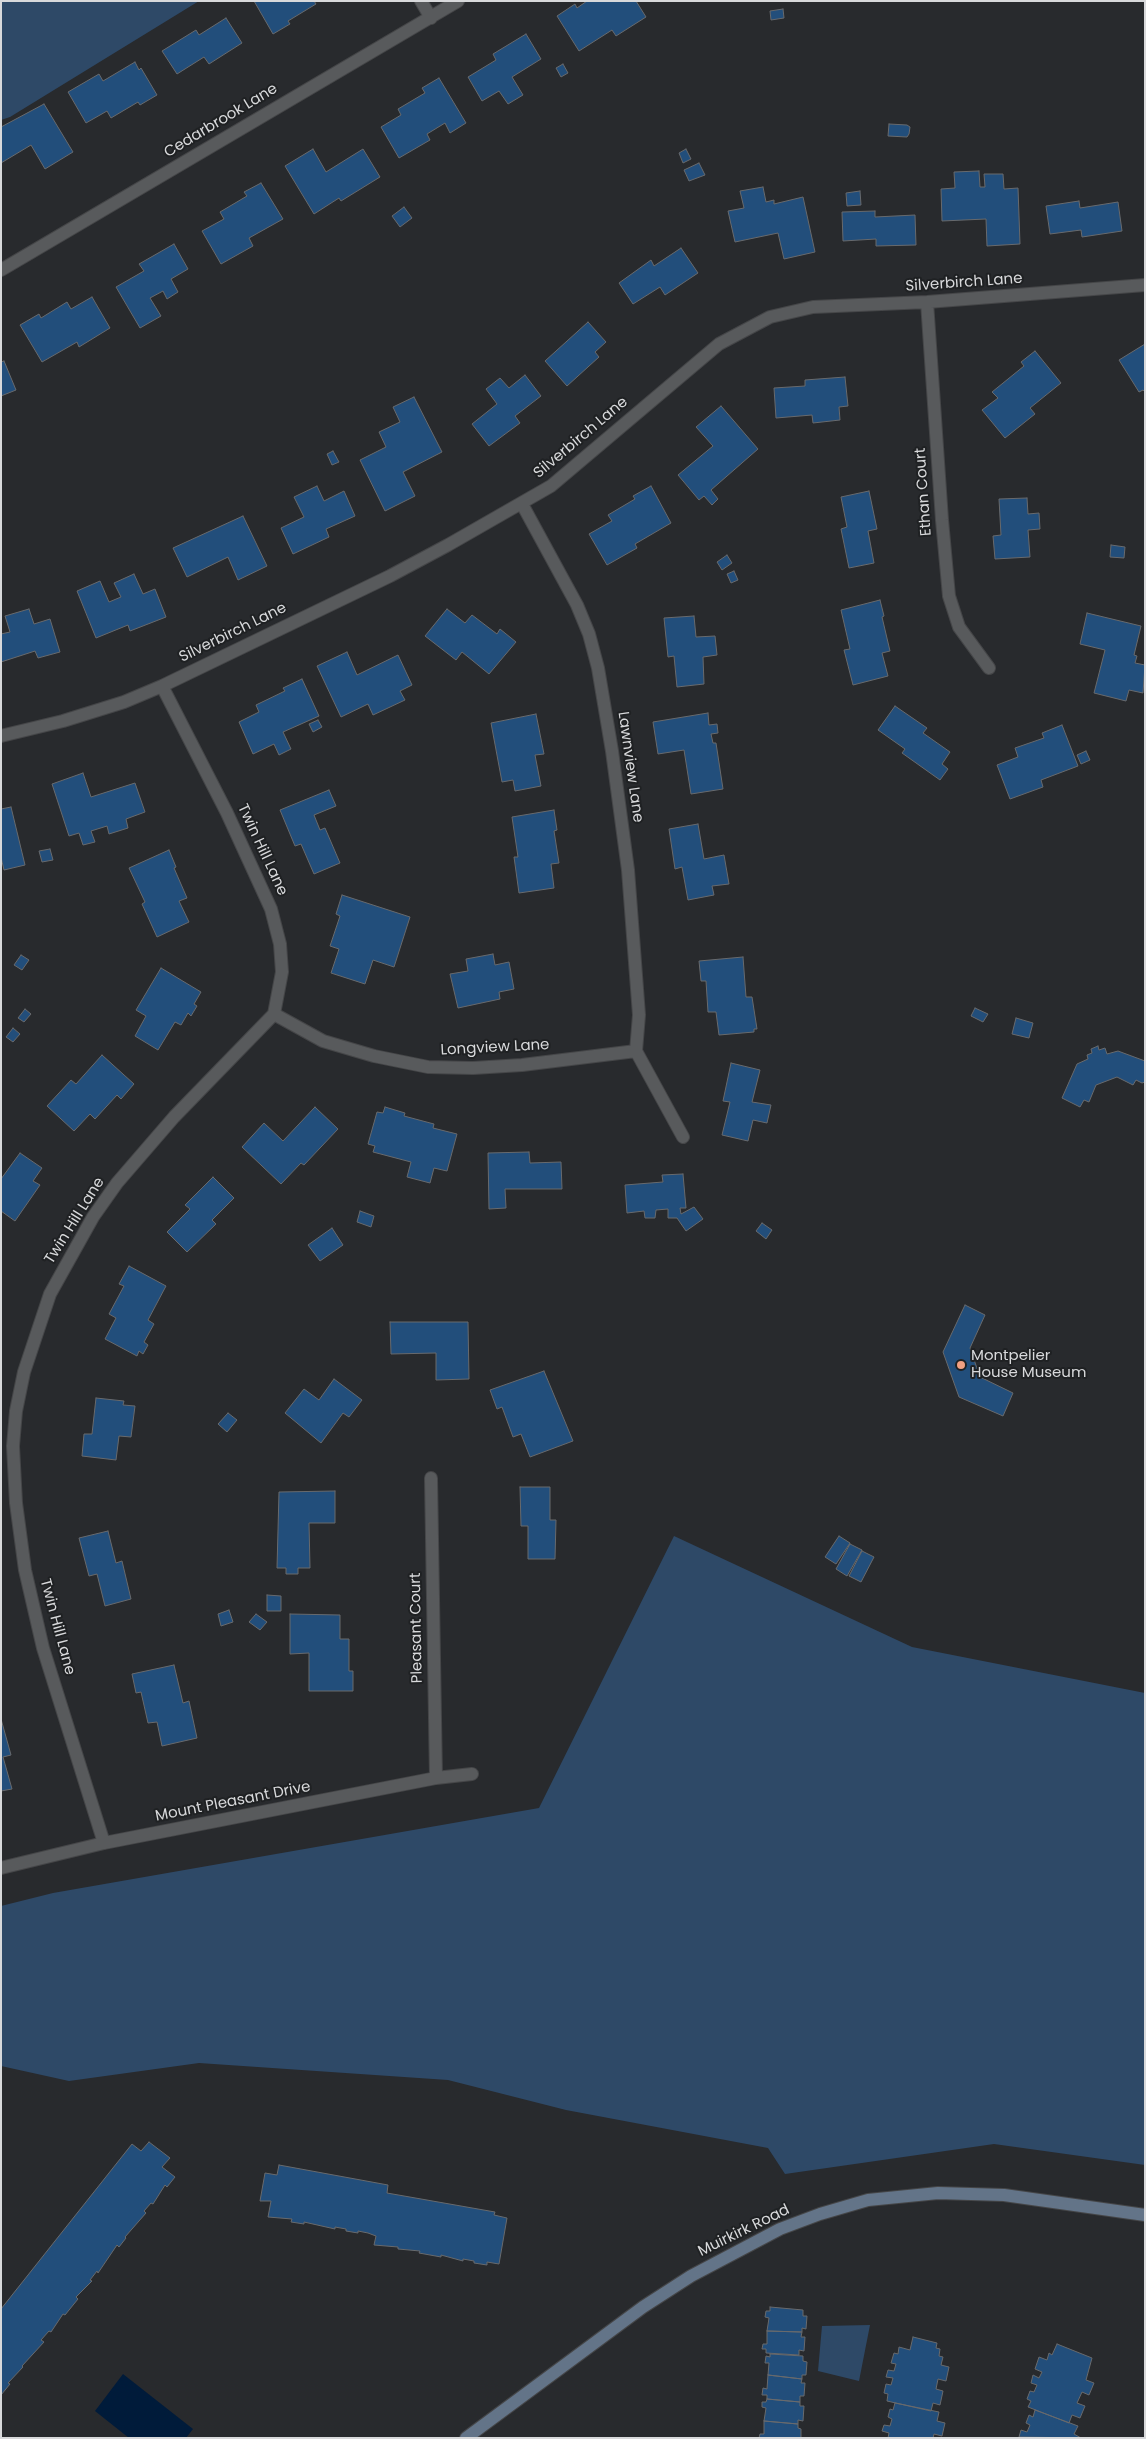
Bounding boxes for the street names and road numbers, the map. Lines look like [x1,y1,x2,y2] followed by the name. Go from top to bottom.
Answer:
[161,80,281,162] street label: Cedarbrook Lane
[905,270,1023,296] street label: Silverbirch Lane
[530,393,632,483] street label: Silverbirch Lane
[912,447,936,537] street label: Ethan Court
[176,599,290,667] street label: Silverbirch Lane
[613,710,647,824] street label: Lawnview Lane
[233,801,291,899] street label: Twin Hill Lane
[440,1036,550,1060] street label: Longview Lane
[41,1174,109,1268] street label: Twin Hill Lane
[407,1573,427,1683] street label: Pleasant Court
[36,1577,78,1677] street label: Twin Hill Lane
[154,1778,312,1826] street label: Mount Pleasant Drive
[695,2201,793,2261] street label: Muirkirk Road

